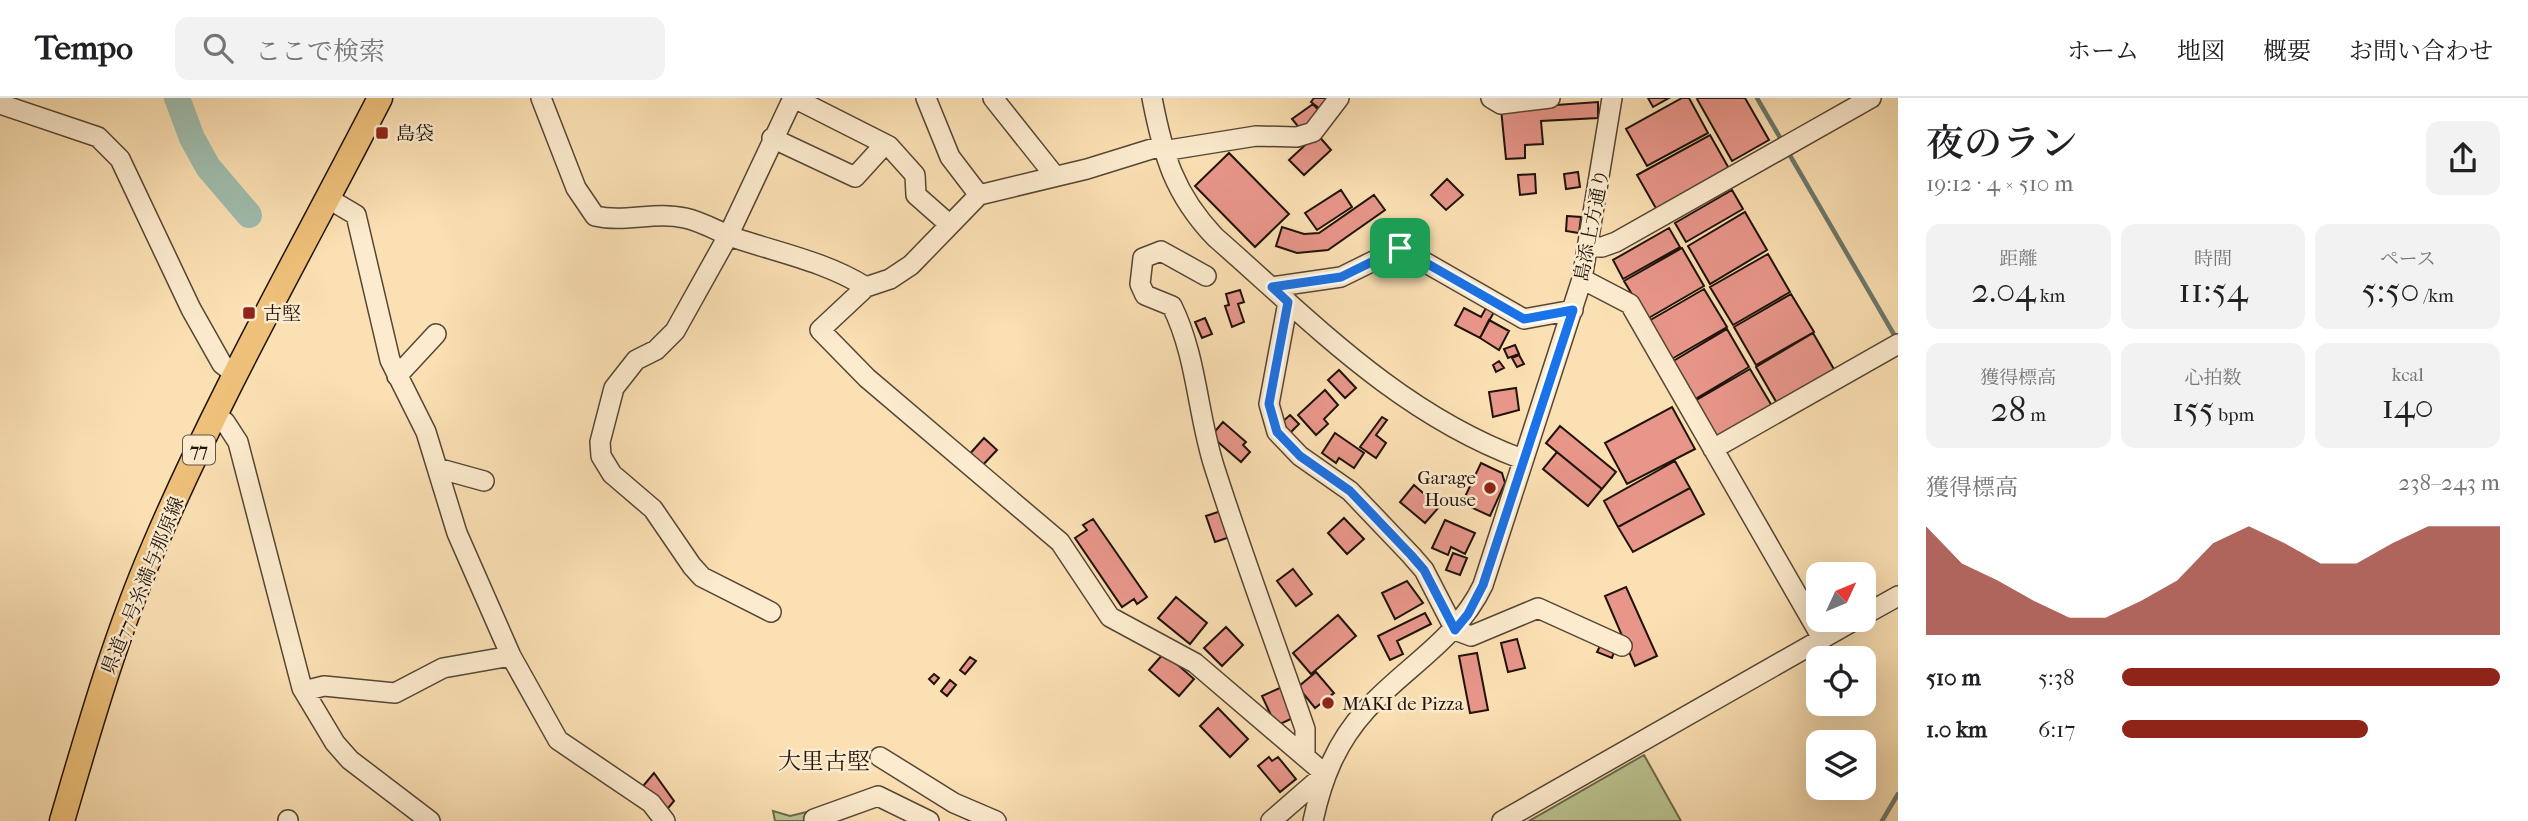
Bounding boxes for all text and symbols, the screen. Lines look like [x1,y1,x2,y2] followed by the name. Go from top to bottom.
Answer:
[175,17,665,80] search box
[35,29,133,68] text: Tempo
[199,29,237,67] icon: search
[255,36,385,67] text: ここで検索
[2067,37,2139,65] text: ホーム
[2177,37,2225,65] text: 地図
[2263,37,2311,65] text: 概要
[2349,37,2493,65] text: お問い合わせ
[1926,121,2078,166] text: 夜のラン
[2426,121,2500,195] button: share
[396,123,434,145] place label: 島袋
[374,125,390,141] marker: 島袋
[1570,167,1614,283] street label: 島添上方通り
[1926,170,2074,197] text: 19:12 · 4 × 510 m
[1370,218,1430,278] pin
[1381,229,1419,267] icon: arrive
[1999,248,2037,270] text: 距離
[2194,248,2232,270] text: 時間
[2380,248,2436,270] text: ペース
[1971,270,2036,311] text: 2.04
[2178,270,2248,311] text: 11:54
[2362,270,2419,311] text: 5:50
[2036,285,2065,307] text: km
[2419,285,2454,307] text: /km
[263,303,301,325] place label: 古堅
[241,305,257,321] marker: 古堅
[2392,364,2424,386] text: kcal
[1980,367,2056,389] text: 獲得標高
[2184,367,2242,389] text: 心拍数
[2381,386,2434,427] text: 140
[1991,389,2026,430] text: 28
[2172,389,2214,430] text: 155
[2026,404,2046,426] text: m
[2214,404,2254,426] text: bpm
[183,436,215,464] road number: 77
[1417,467,1476,511] place label: Garage House
[2398,469,2500,496] text: 238–243 m
[1926,474,2018,501] text: 獲得標高
[1482,480,1498,496] marker: Garage House
[97,493,189,677] street label: 県道77号糸満与那原線
[1806,562,1876,632] north arrow
[1806,562,1876,800] map controls
[1806,646,1876,716] button: locate
[1926,664,1981,691] text: 510 m
[2038,664,2075,691] text: 5:38
[1342,693,1464,715] place label: MAKI de Pizza
[1320,695,1336,711] marker: MAKI de Pizza
[1926,716,1987,743] text: 1.0 km
[2038,716,2075,743] text: 6:17
[1806,730,1876,800] button: layers
[778,748,870,775] district label: 大里古堅

